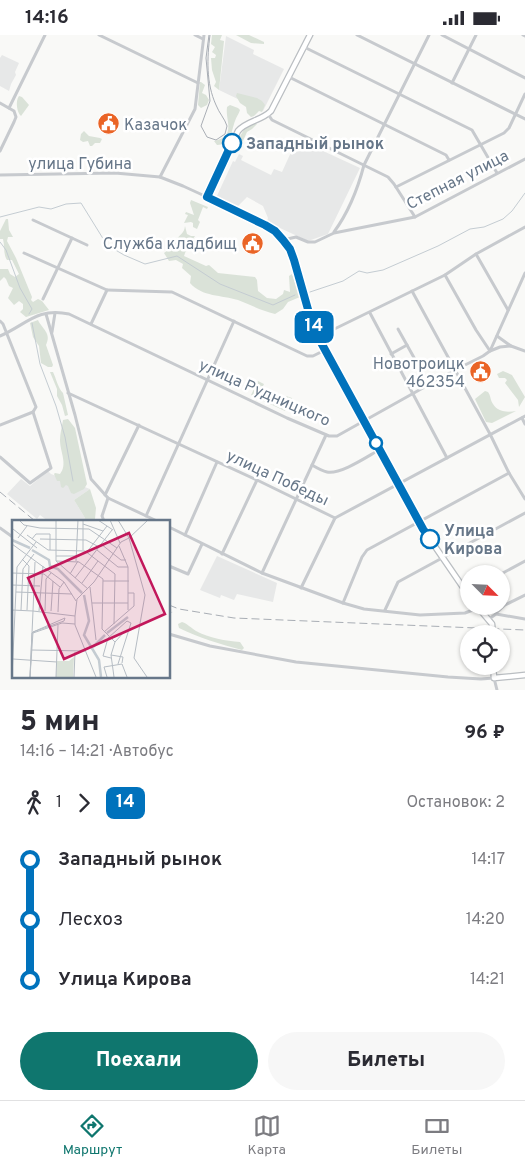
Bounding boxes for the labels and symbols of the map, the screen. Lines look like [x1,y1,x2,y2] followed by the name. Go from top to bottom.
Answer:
[96,112,120,136] public building icon: Казачок
[124,116,188,136] place label: Казачок
[222,133,242,153] marker: Западный рынок
[246,135,384,155] place label: Западный рынок
[403,146,513,215] street label: Степная улица
[28,155,132,175] street label: улица Губина
[241,231,265,255] public building icon: Служба кладбищ
[103,235,237,255] place label: Служба кладбищ
[292,311,336,343] line badge: 14
[373,355,465,393] place label: Новотроицк 462354
[195,356,333,432] street label: улица Рудницкого
[469,360,493,384] public building icon: Новотроицк 462354
[369,436,383,450] unlabelled marker
[223,446,332,511] street label: улица Победы
[12,520,170,677] inset map
[444,522,502,560] place label: Улица Кирова
[420,529,440,549] marker: Улица Кирова
[460,565,510,615] north arrow

